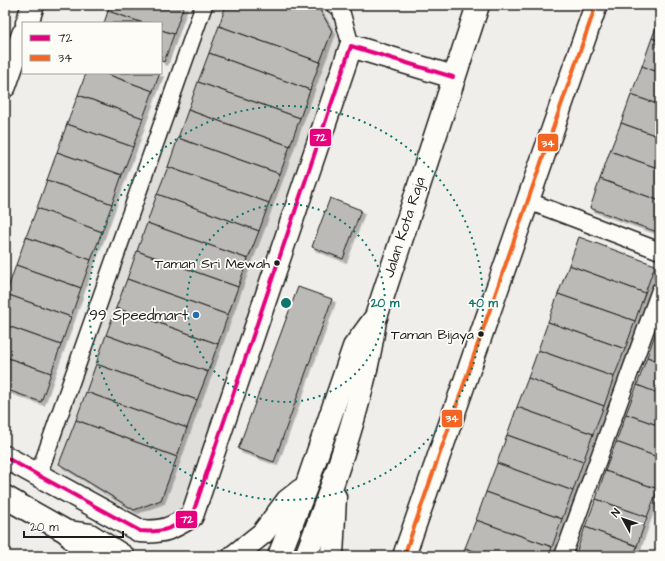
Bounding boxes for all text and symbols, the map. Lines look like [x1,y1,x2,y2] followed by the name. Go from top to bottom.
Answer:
[22,22,162,74] legend
[58,30,72,47] text: 72
[58,50,72,67] text: 34
[309,128,332,147] line badge: 72
[312,130,327,145] text: 72
[537,133,559,152] line badge: 34
[540,136,555,151] text: 34
[378,174,431,280] street label: Jalan Kota Raja
[155,254,270,274] place label: Taman Sri Mewah
[272,258,282,268] marker: Taman Sri Mewah
[370,295,400,312] text: 20 m
[468,295,499,312] text: 40 m
[279,296,293,310] centre of rings
[89,305,188,326] place label: 99 Speedmart
[191,310,201,320] marker: 99 Speedmart
[391,325,474,345] place label: Taman Bijaya
[476,329,486,339] marker: Taman Bijaya
[441,409,463,428] line badge: 34
[444,411,459,426] text: 34
[603,499,643,539] north arrow
[608,505,624,520] text: N
[175,510,198,529] line badge: 72
[179,512,194,527] text: 72
[24,513,123,539] scale bar
[30,519,59,536] text: 20 m

